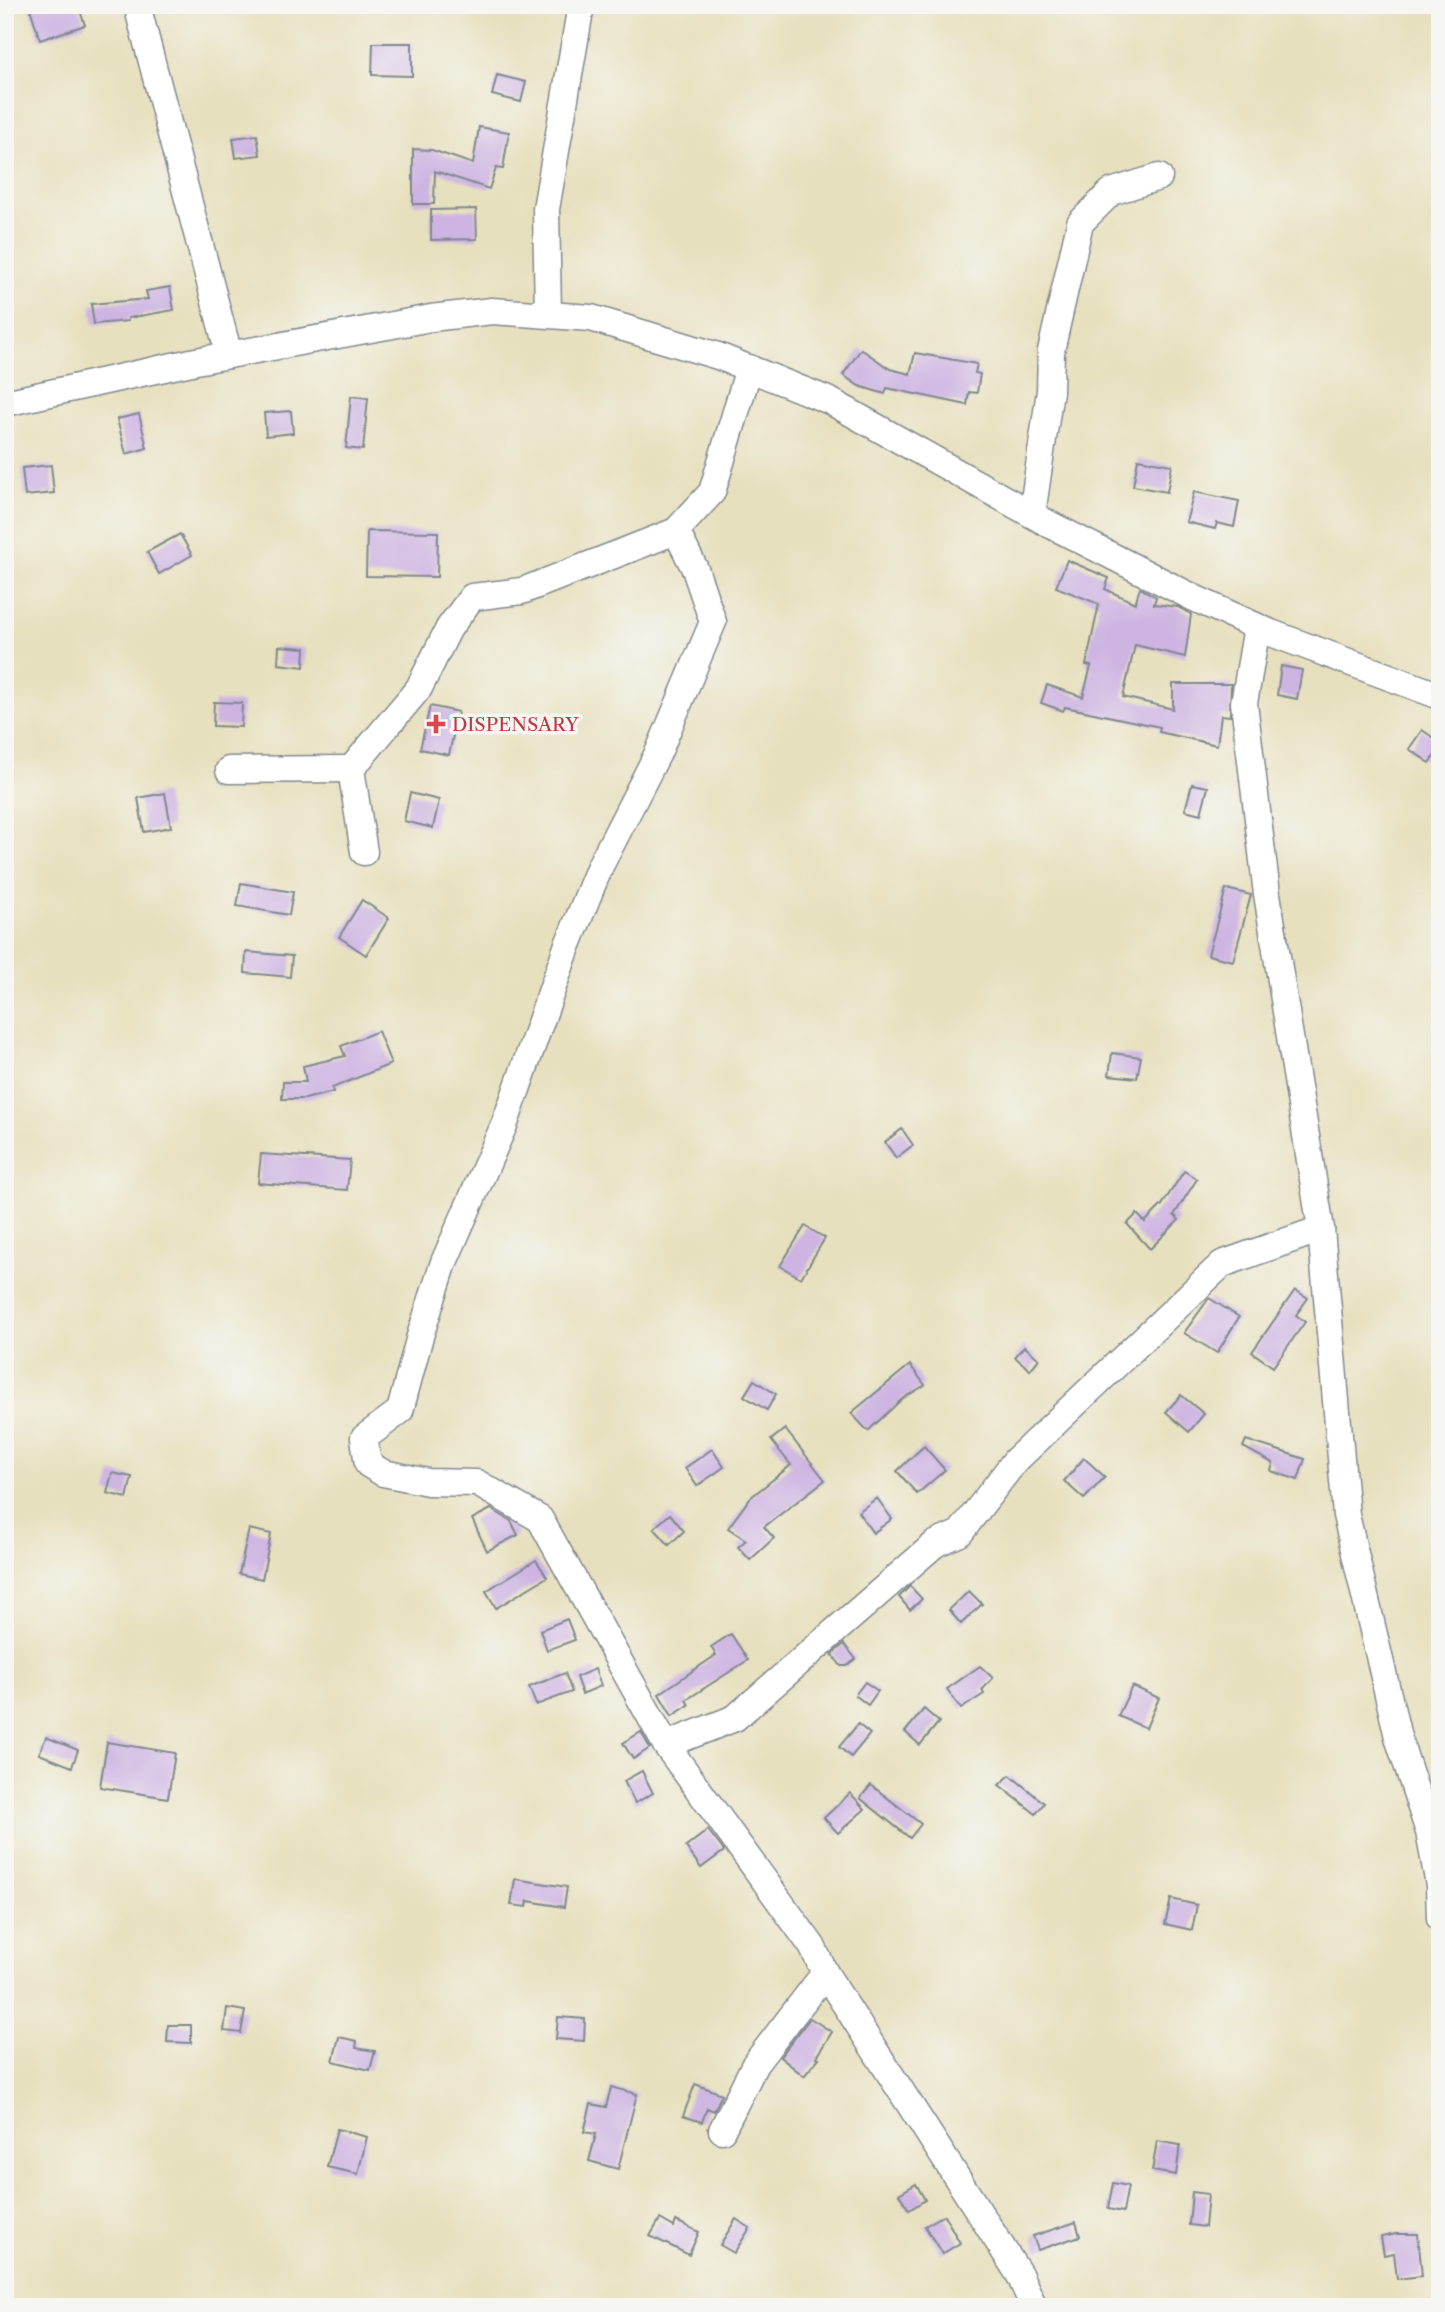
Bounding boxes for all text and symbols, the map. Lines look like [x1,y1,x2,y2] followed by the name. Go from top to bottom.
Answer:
[452,713,579,736] place label: DISPENSARY
[426,714,446,734] marker: DISPENSARY

